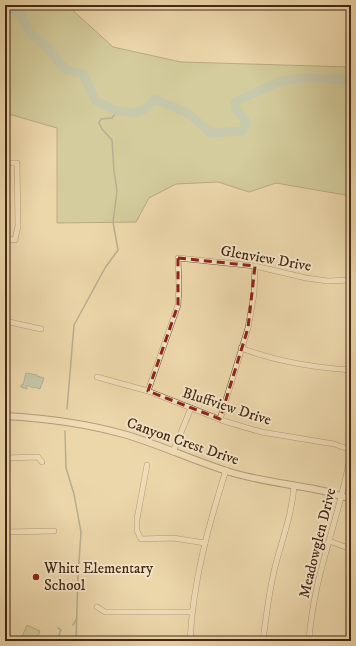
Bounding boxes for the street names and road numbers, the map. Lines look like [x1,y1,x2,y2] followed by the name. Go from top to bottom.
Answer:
[219,241,313,276] street label: Glenview Drive
[180,383,274,430] street label: Bluffview Drive
[124,413,242,470] street label: Canyon Crest Drive
[295,486,340,600] street label: Meadowglen Drive

